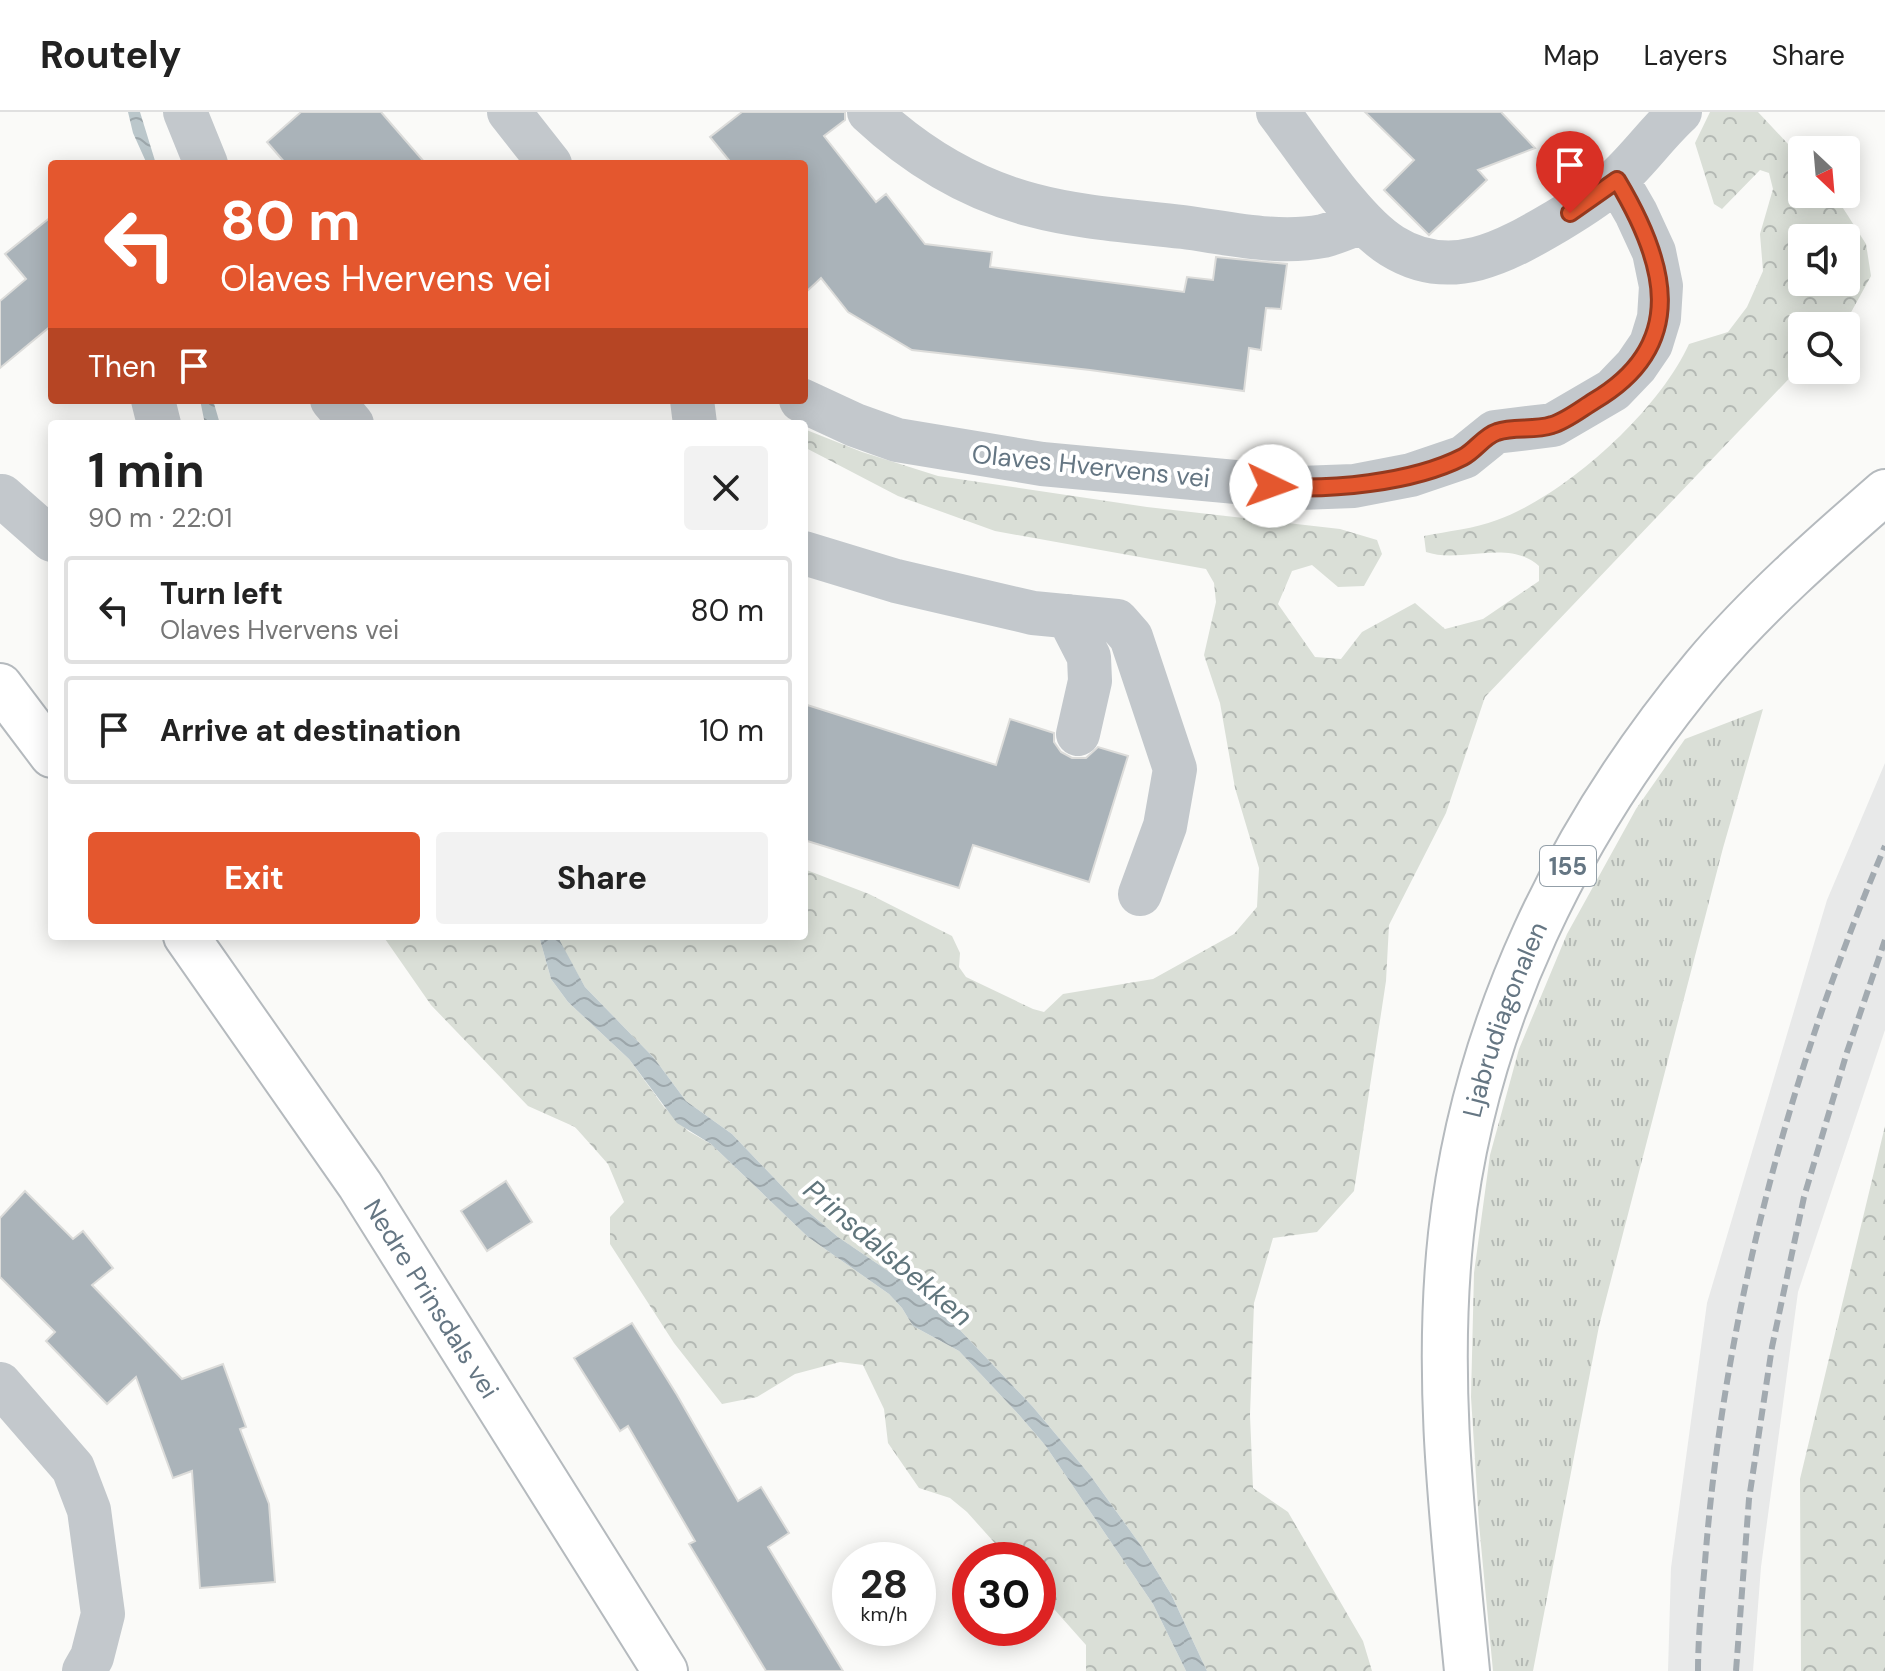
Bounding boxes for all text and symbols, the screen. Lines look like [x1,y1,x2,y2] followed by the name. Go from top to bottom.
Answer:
[40,30,181,80] text: Routely
[1543,37,1600,74] text: Map
[1644,37,1728,74] text: Layers
[1772,37,1845,74] text: Share
[1536,131,1604,213] pin
[1788,136,1860,208] north arrow
[1788,136,1860,384] map controls
[1548,143,1592,187] icon: arrive
[220,184,361,257] text: 80 m
[88,192,192,296] icon: left
[1788,224,1860,296] button: sound
[220,255,551,302] text: Olaves Hvervens vei
[1788,312,1860,384] button: search
[172,344,216,388] icon: arrive
[88,347,156,386] text: Then
[970,437,1212,495] street label: Olaves Hvervens vei
[88,439,205,502] text: 1 min
[1229,444,1313,528] position arrow
[684,446,768,530] button: close
[88,501,232,535] text: 90 m · 22:01
[160,574,283,613] text: Turn left
[92,588,136,632] icon: left
[691,591,764,630] text: 80 m
[160,613,399,647] text: Olaves Hvervens vei
[92,708,136,752] icon: arrive
[160,711,461,750] text: Arrive at destination
[699,711,764,750] text: 10 m
[88,832,420,924] button: Exit
[436,832,768,924] button: Share
[1540,846,1596,886] road number: 155
[1455,916,1555,1121] street label: Ljabrudiagonalen
[796,1171,980,1335] water label: Prinsdalsbekken
[356,1193,507,1405] street label: Nedre Prinsdals vei
[952,1542,1056,1646] speed limit sign: 30
[860,1558,908,1610] text: 28
[860,1601,908,1627] text: km/h

